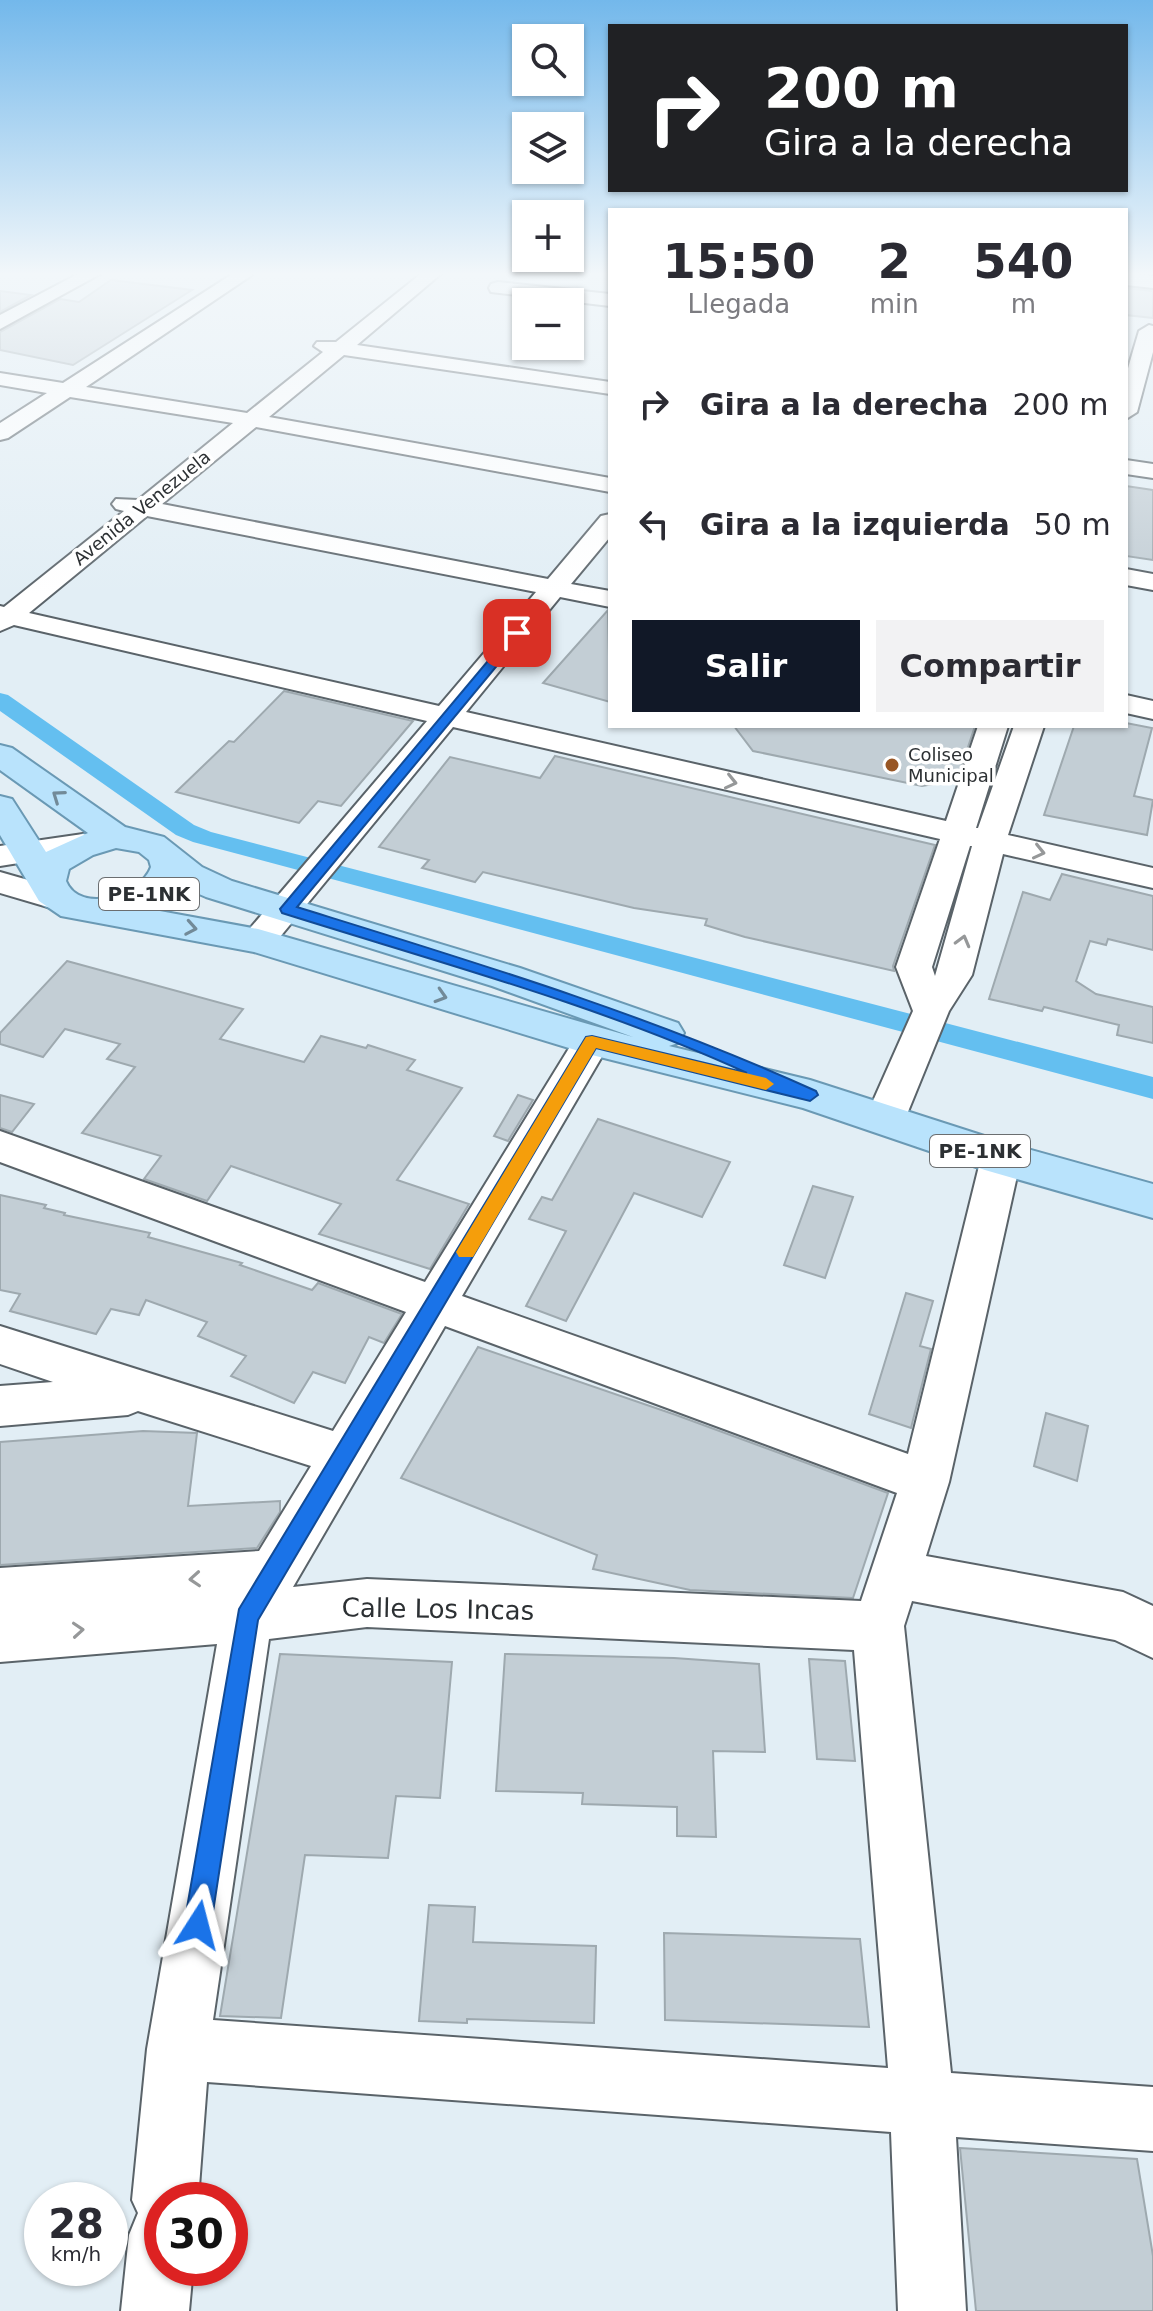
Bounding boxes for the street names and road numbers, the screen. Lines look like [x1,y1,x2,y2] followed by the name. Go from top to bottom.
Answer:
[69,446,214,569] street label: Avenida Venezuela
[99,878,199,910] road number: PE-1NK
[930,1135,1030,1167] road number: PE-1NK
[342,1592,534,1626] street label: Calle Los Incas

